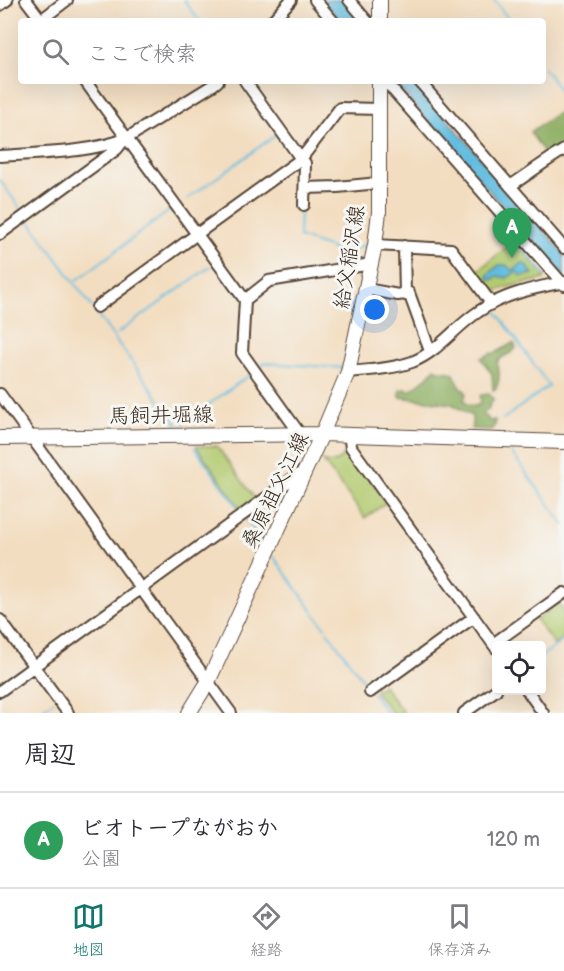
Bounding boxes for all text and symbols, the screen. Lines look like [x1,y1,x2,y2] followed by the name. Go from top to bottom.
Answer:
[18,18,546,84] search box
[39,35,72,68] icon: search
[87,41,197,68] text: ここで検索
[329,203,370,311] street label: 給父稲沢線
[492,208,532,258] pin: A
[360,295,389,324] your location
[108,402,214,429] street label: 馬飼井堀線
[237,428,314,552] street label: 桑原祖父江線
[492,641,546,695] map controls
[492,641,546,695] button: locate
[24,740,76,771] text: 周辺
[81,815,278,842] text: ビオトープながおか
[37,828,50,852] text: A
[487,828,540,852] text: 120 m
[81,847,121,871] text: 公園
[72,900,105,960] tab: 地図
[250,900,283,960] tab: 経路
[428,900,492,960] tab: 保存済み

